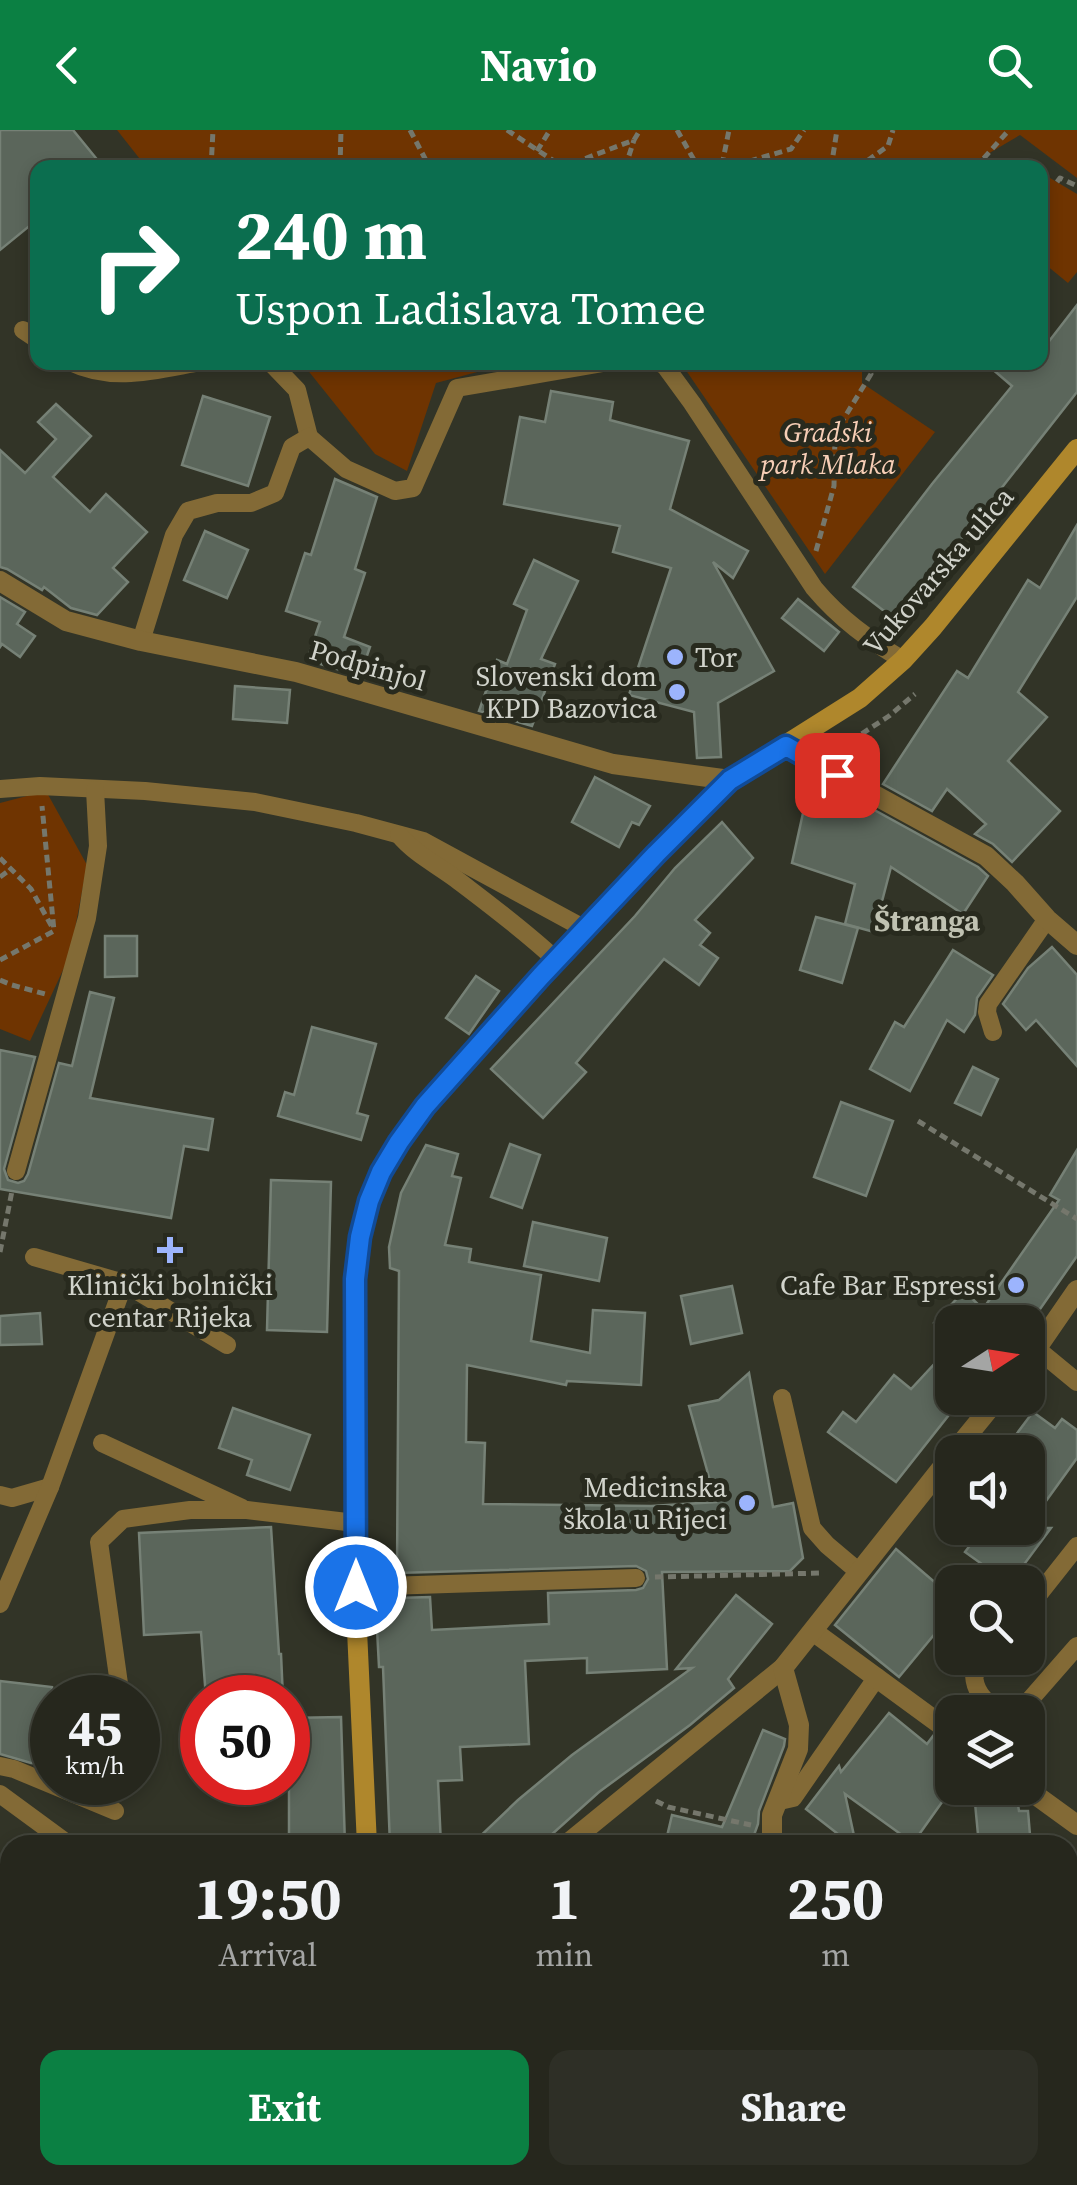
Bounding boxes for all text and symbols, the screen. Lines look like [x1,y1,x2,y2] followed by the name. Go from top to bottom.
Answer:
[480,34,597,96] text: Navio
[40,38,95,93] icon: back
[982,38,1037,93] icon: search
[235,186,427,282] text: 240 m
[70,200,200,330] icon: right
[235,277,706,339] text: Uspon Ladislava Tomee
[757,413,896,483] park label: Gradski park Mlaka
[854,478,1022,663] street label: Vukovarska ulica
[305,630,431,700] street label: Podpinjol
[695,638,737,676] place label: Tor
[664,646,686,668] marker: Tor
[476,657,658,727] place label: Slovenski dom KPD Bazovica
[666,681,688,703] marker: Slovenski dom KPD Bazovica
[795,733,880,818] pin
[810,748,865,803] icon: arrive
[874,900,981,941] district label: Štranga
[157,1237,183,1263] marker: Klinički bolnički centar Rijeka
[67,1266,273,1336] place label: Klinički bolnički centar Rijeka
[780,1266,996,1304] place label: Cafe Bar Espressi
[1005,1274,1027,1296] marker: Cafe Bar Espressi
[935,1305,1045,1415] north arrow
[935,1305,1045,1805] map controls
[935,1435,1045,1545] button: sound
[563,1468,728,1538] place label: Medicinska škola u Rijeci
[736,1492,758,1514] marker: Medicinska škola u Rijeci
[304,1535,408,1639] position arrow
[935,1565,1045,1675] button: search
[180,1675,310,1805] speed limit sign: 50
[68,1693,122,1762] text: 45
[935,1695,1045,1805] button: layers
[65,1748,125,1782] text: km/h
[194,1857,342,1939] text: 19:50
[548,1857,581,1939] text: 1
[787,1857,884,1939] text: 250
[218,1933,317,1977] text: Arrival
[535,1933,593,1977] text: min
[821,1933,850,1977] text: m
[40,2050,529,2165] button: Exit
[549,2050,1038,2165] button: Share

